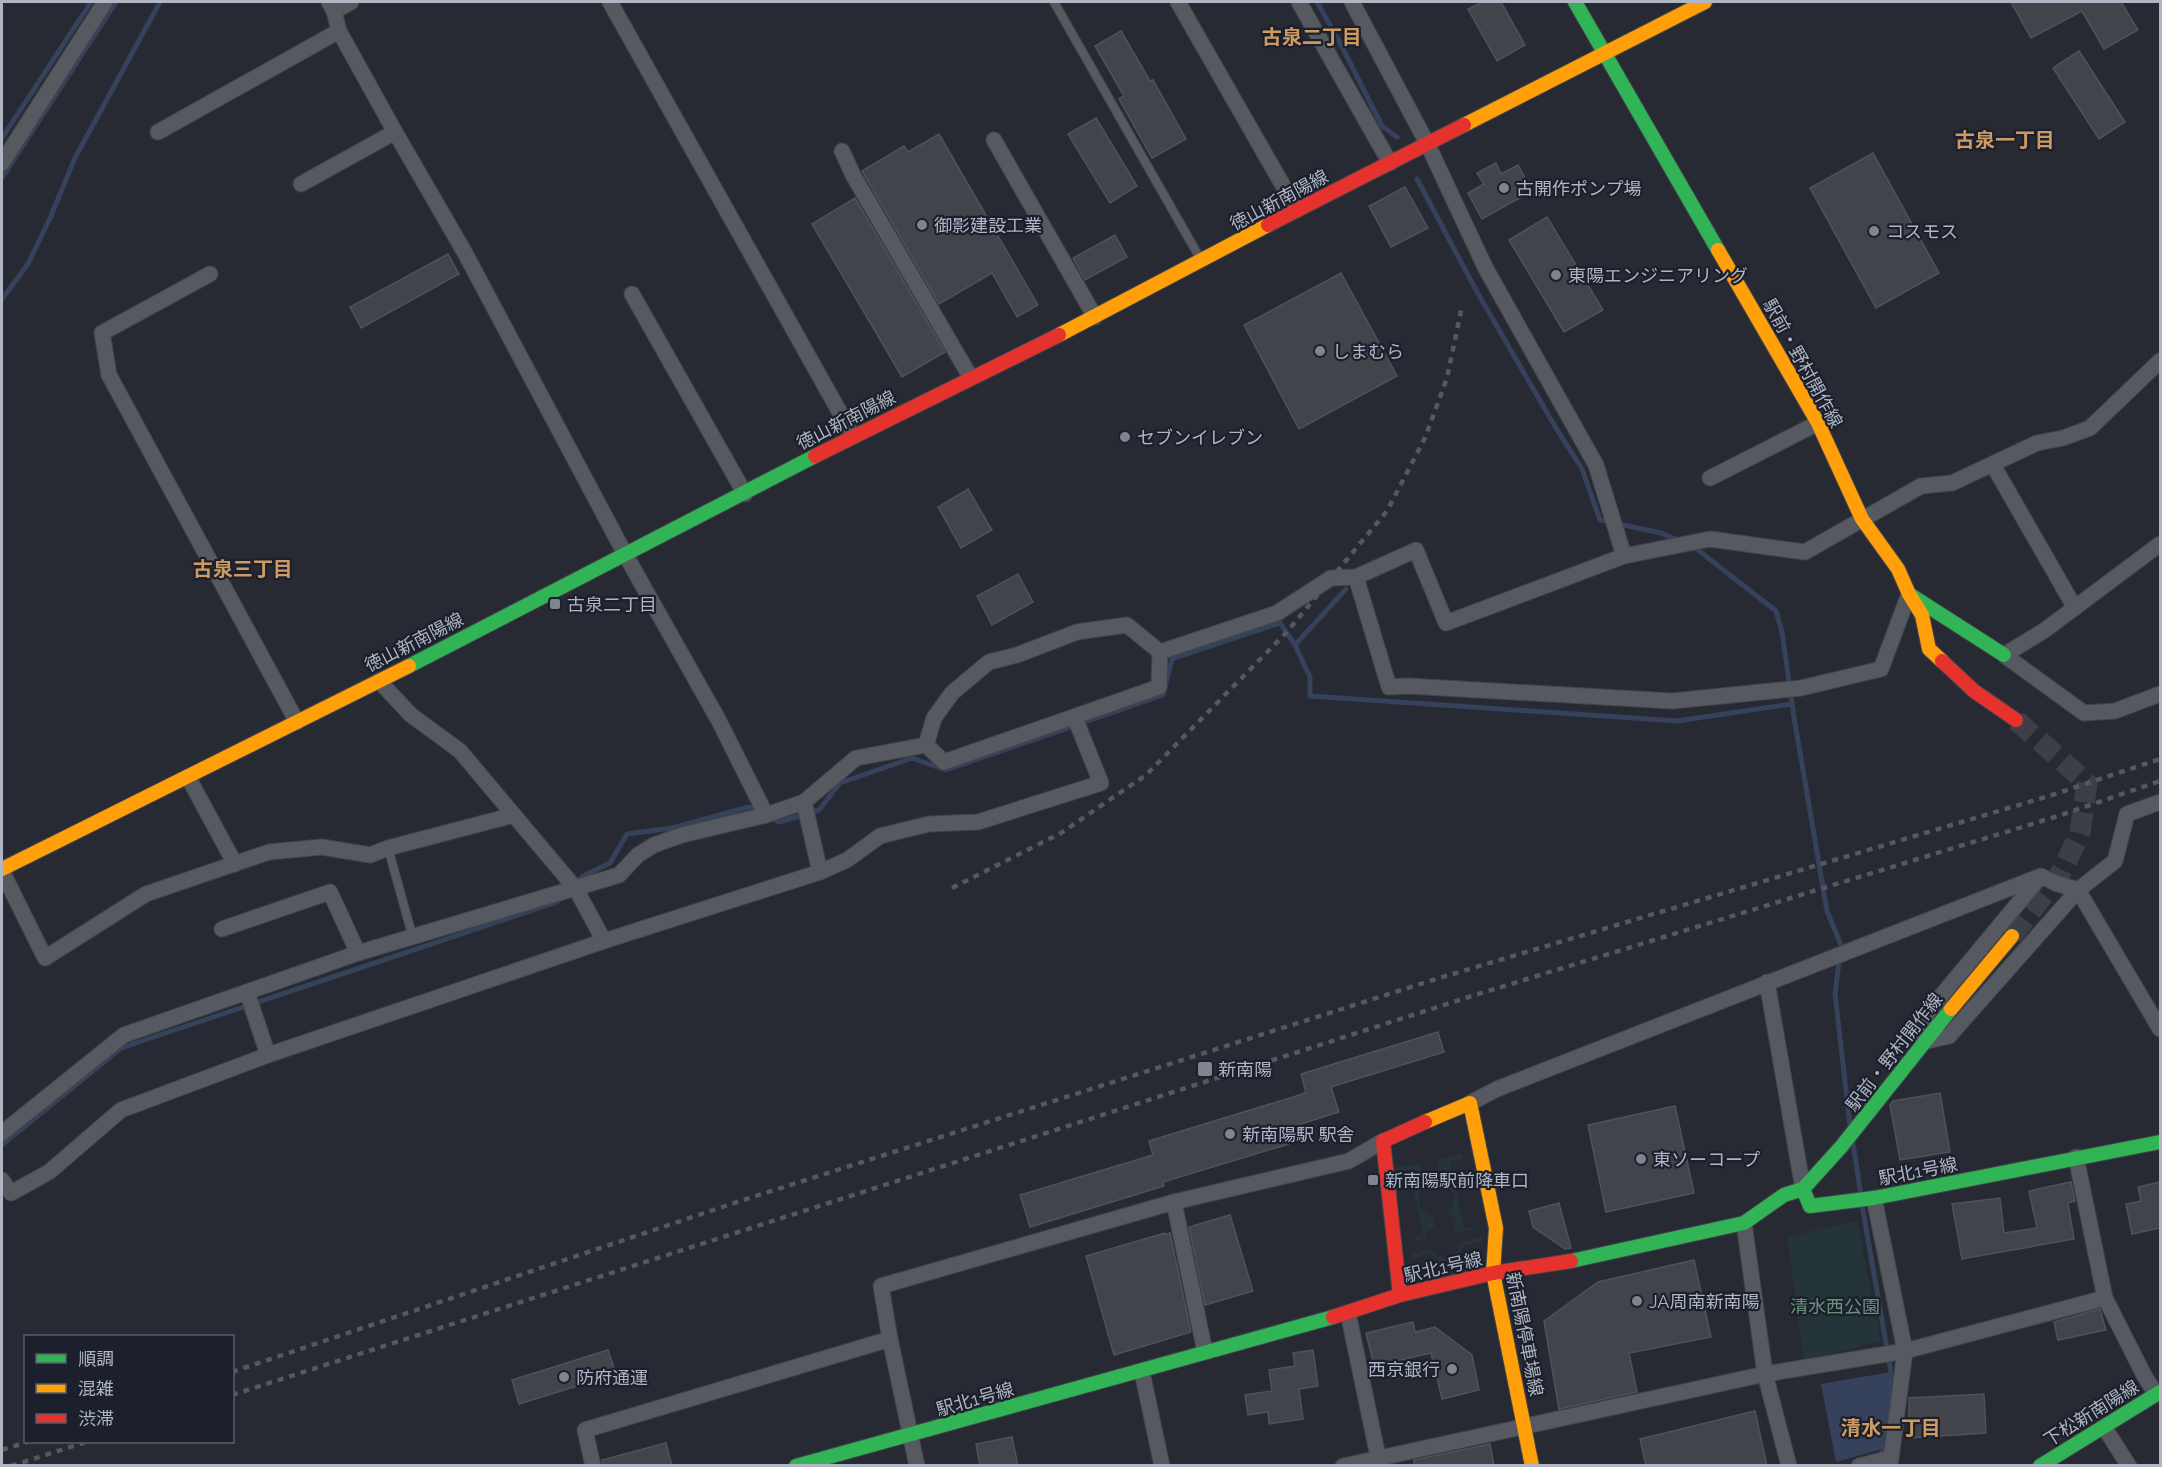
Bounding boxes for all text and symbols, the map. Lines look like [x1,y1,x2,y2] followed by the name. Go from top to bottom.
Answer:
[1262,25,1362,49] district label: 古泉二丁目
[1955,128,2055,152] district label: 古泉一丁目
[1226,165,1332,235] street label: 徳山新南陽線
[1516,178,1641,199] place label: 古開作ポンプ場
[1497,181,1511,195] marker: 古開作ポンプ場
[934,215,1042,236] place label: 御影建設工業
[915,218,929,232] marker: 御影建設工業
[1886,221,1958,242] place label: コスモス
[1867,224,1881,238] marker: コスモス
[1568,265,1748,286] place label: 東陽エンジニアリング
[1549,268,1563,282] marker: 東陽エンジニアリング
[1759,295,1847,431] street label: 駅前・野村開作線
[1332,341,1404,362] place label: しまむら
[1313,344,1327,358] marker: しまむら
[793,386,899,454] street label: 徳山新南陽線
[1137,427,1263,448] place label: セブンイレブン
[1118,430,1132,444] marker: セブンイレブン
[193,557,293,581] district label: 古泉三丁目
[567,594,657,615] place label: 古泉二丁目
[548,597,562,611] marker: 古泉二丁目
[361,608,467,676] street label: 徳山新南陽線
[1841,989,1947,1115] street label: 駅前・野村開作線
[1218,1059,1272,1080] place label: 新南陽
[1196,1060,1214,1078] marker: 新南陽
[1242,1124,1355,1145] place label: 新南陽駅 駅舎
[1223,1127,1237,1141] marker: 新南陽駅 駅舎
[1653,1149,1760,1170] place label: 東ソーコープ
[1634,1152,1648,1166] marker: 東ソーコープ
[1877,1153,1959,1189] street label: 駅北1号線
[1385,1170,1529,1191] place label: 新南陽駅前降車口
[1366,1173,1380,1187] marker: 新南陽駅前降車口
[1402,1248,1484,1286] street label: 駅北1号線
[1503,1270,1547,1398] street label: 新南陽停車場線
[1649,1291,1760,1312] place label: JA周南新南陽
[1630,1294,1644,1308] marker: JA周南新南陽
[1790,1296,1880,1317] park label: 清水西公園
[24,1335,234,1443] legend
[78,1348,114,1369] text: 順調
[1368,1359,1440,1380] place label: 西京銀行
[1445,1362,1459,1376] marker: 西京銀行
[576,1367,648,1388] place label: 防府通運
[557,1370,571,1384] marker: 防府通運
[2040,1375,2142,1451] street label: 下松新南陽線
[78,1378,114,1399] text: 混雑
[934,1378,1016,1420] street label: 駅北1号線
[78,1408,114,1429] text: 渋滞
[1841,1416,1941,1440] district label: 清水一丁目

